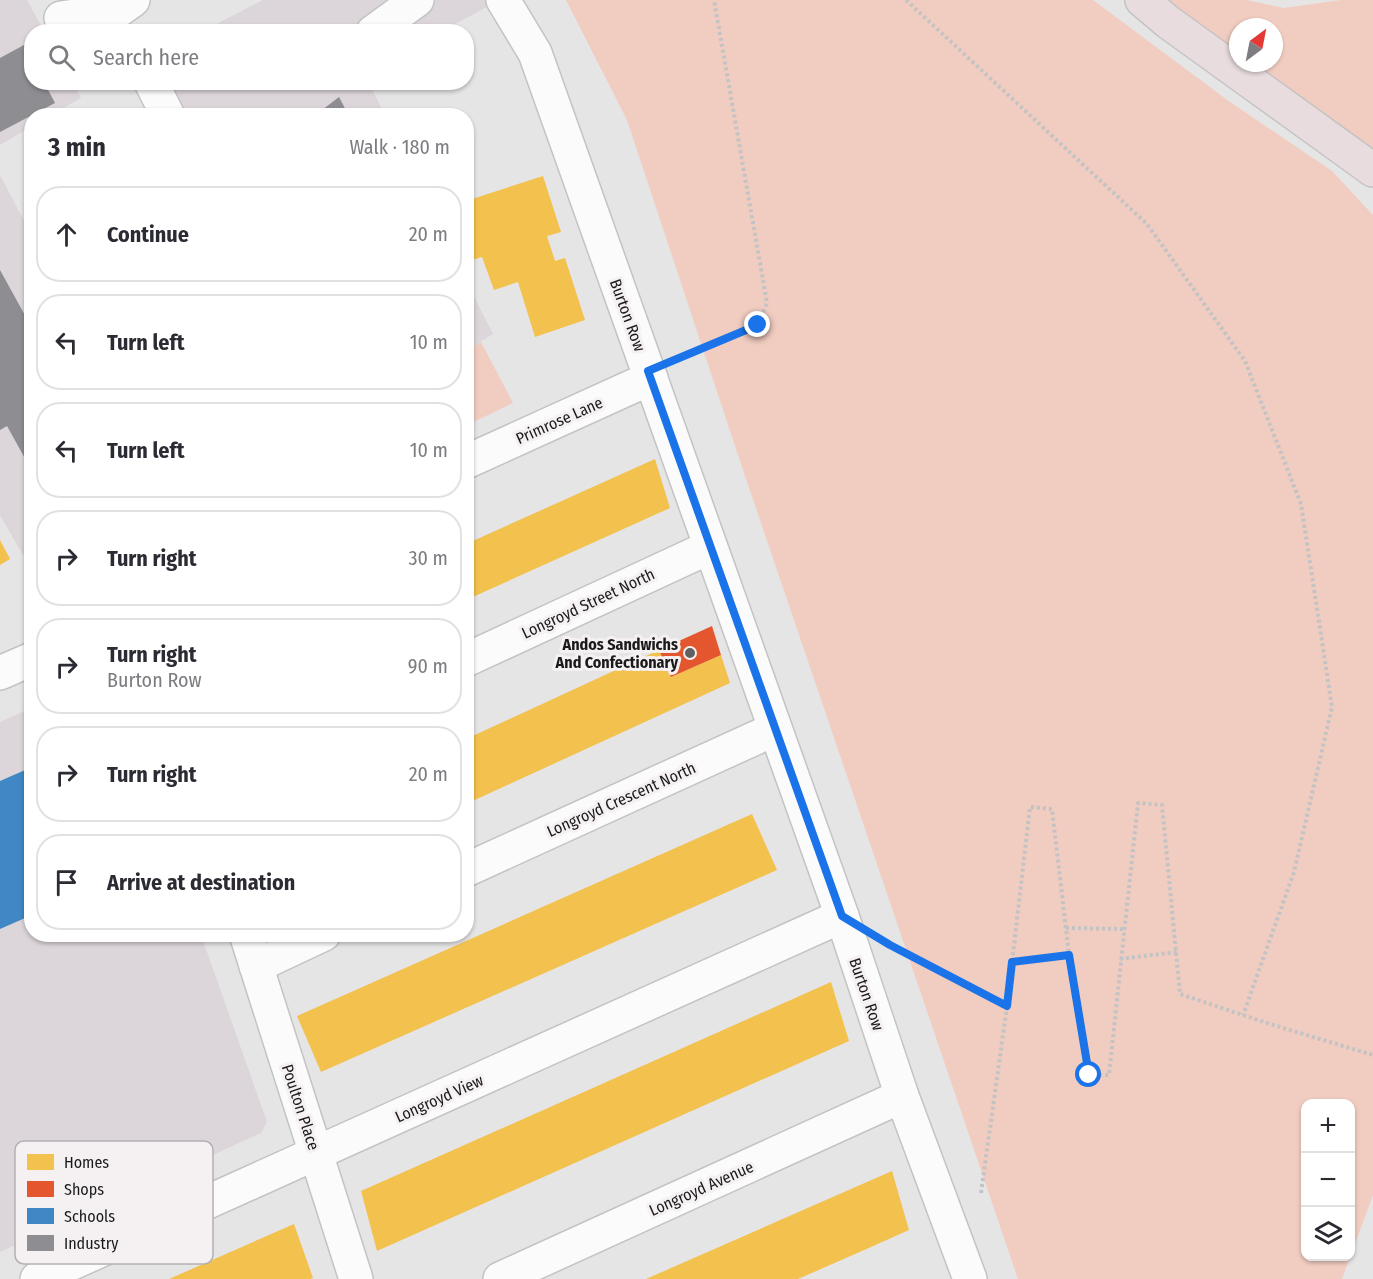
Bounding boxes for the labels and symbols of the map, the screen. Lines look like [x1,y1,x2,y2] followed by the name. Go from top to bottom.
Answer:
[1229,18,1283,72] north arrow
[606,276,650,354] street label: Burton Row
[744,311,770,337] route end
[513,393,606,448] street label: Primrose Lane
[519,564,658,643] street label: Longroyd Street North
[555,635,678,672] place label: Andos Sandwichs And Confectionary
[683,646,697,660] marker: Andos Sandwichs And Confectionary
[544,758,699,841] street label: Longroyd Crescent North
[845,955,888,1034] street label: Burton Row
[1075,1061,1101,1087] route start
[278,1062,323,1153] street label: Poulton Place
[392,1070,487,1126] street label: Longroyd View
[15,1141,213,1264] legend
[64,1153,109,1172] text: Homes
[646,1157,756,1220] street label: Longroyd Avenue
[64,1180,104,1199] text: Shops
[64,1207,115,1226] text: Schools
[64,1234,119,1253] text: Industry

